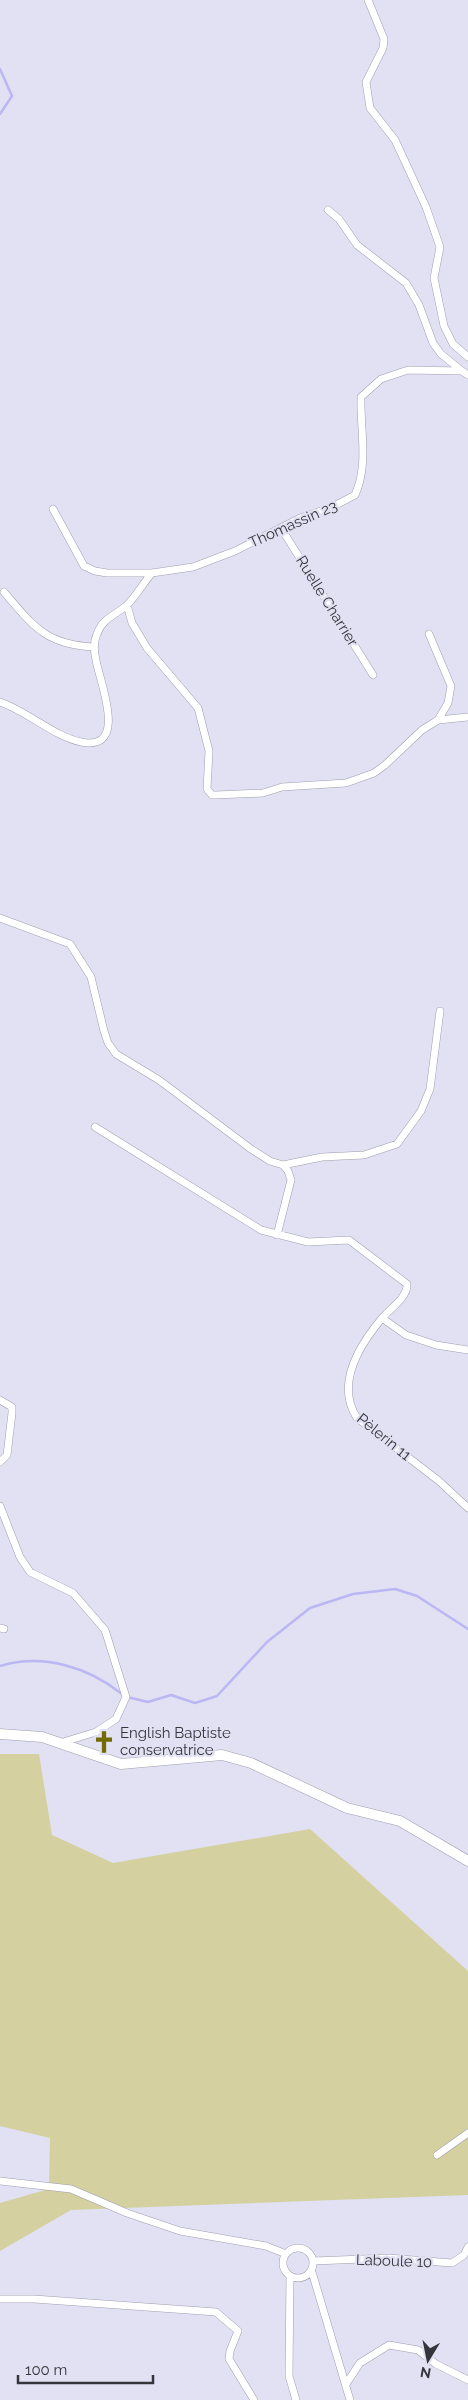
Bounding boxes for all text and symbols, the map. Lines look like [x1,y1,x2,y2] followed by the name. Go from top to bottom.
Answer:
[246,496,340,552] street label: Thomassin 23
[292,552,362,650] street label: Ruelle Charrier
[353,1410,415,1465] street label: Pèlerin 11
[120,1724,231,1759] place label: English Baptiste conservatrice
[91,1729,117,1755] church icon: English Baptiste conservatrice
[356,2251,432,2271] street label: Laboule 10
[403,2335,453,2385] north arrow
[18,2352,152,2384] scale bar
[25,2361,67,2379] text: 100 m
[419,2364,432,2382] text: N

